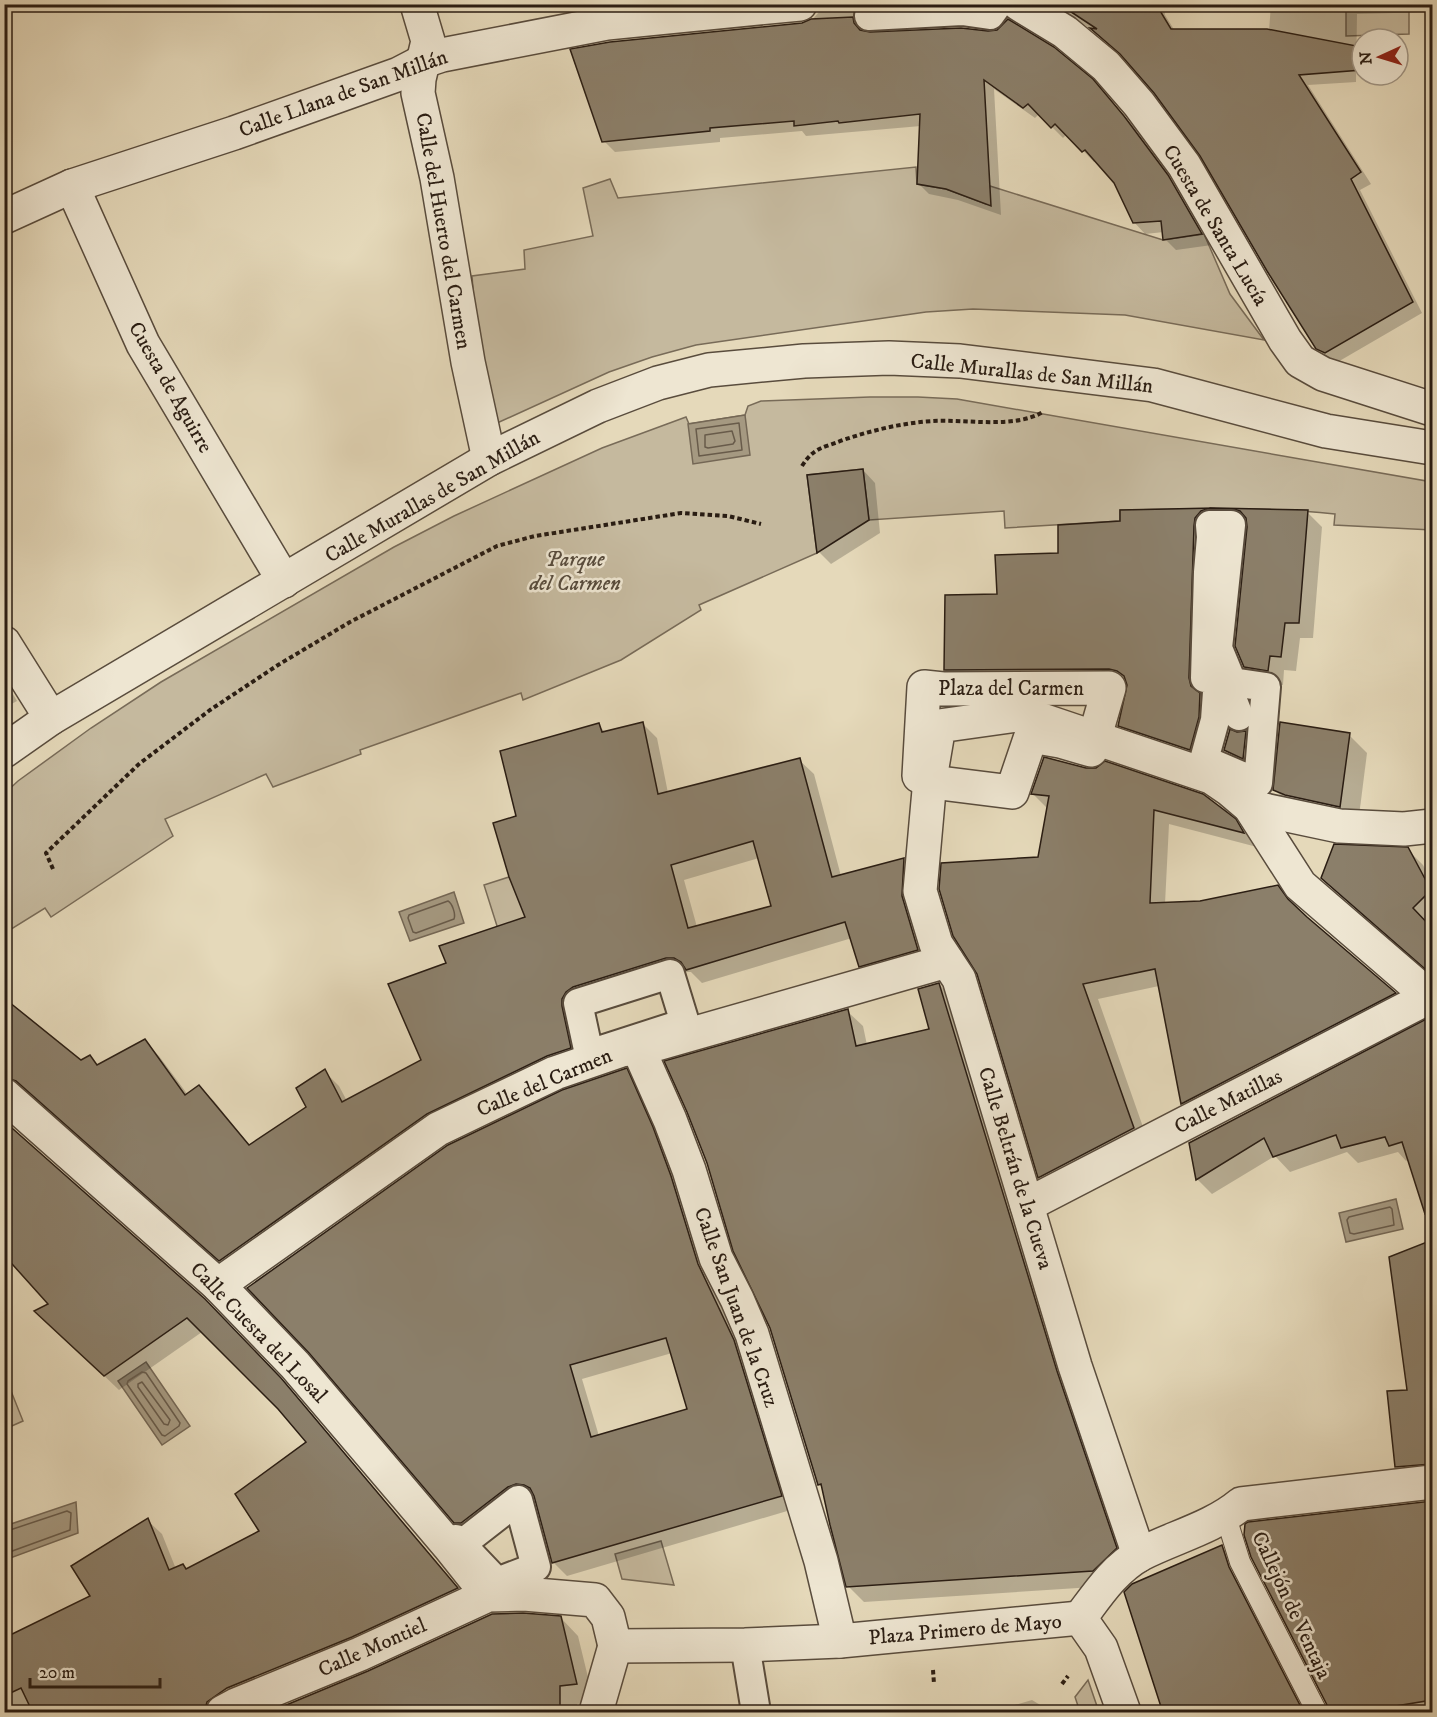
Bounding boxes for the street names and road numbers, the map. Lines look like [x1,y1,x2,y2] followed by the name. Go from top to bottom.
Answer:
[236,44,451,144] street label: Calle Llana de San Millán
[409,111,477,352] street label: Calle del Huerto del Carmen
[1157,140,1274,311] street label: Cuesta de Santa Lucía
[122,317,218,458] street label: Cuesta de Aguirre
[909,348,1154,400] street label: Calle Murallas de San Millán
[321,425,545,569] street label: Calle Murallas de San Millán
[938,676,1084,702] street label: Plaza del Carmen
[473,1043,616,1123] street label: Calle del Carmen
[972,1064,1058,1273] street label: Calle Beltrán de la Cueva
[1170,1064,1287,1140] street label: Calle Matillas
[688,1204,784,1411] street label: Calle San Juan de la Cruz
[184,1257,333,1409] street label: Calle Cuesta del Losal
[1246,1527,1337,1683] street label: Callejón de Ventaja
[867,1609,1063,1651] street label: Plaza Primero de Mayo
[314,1612,431,1683] street label: Calle Montiel

